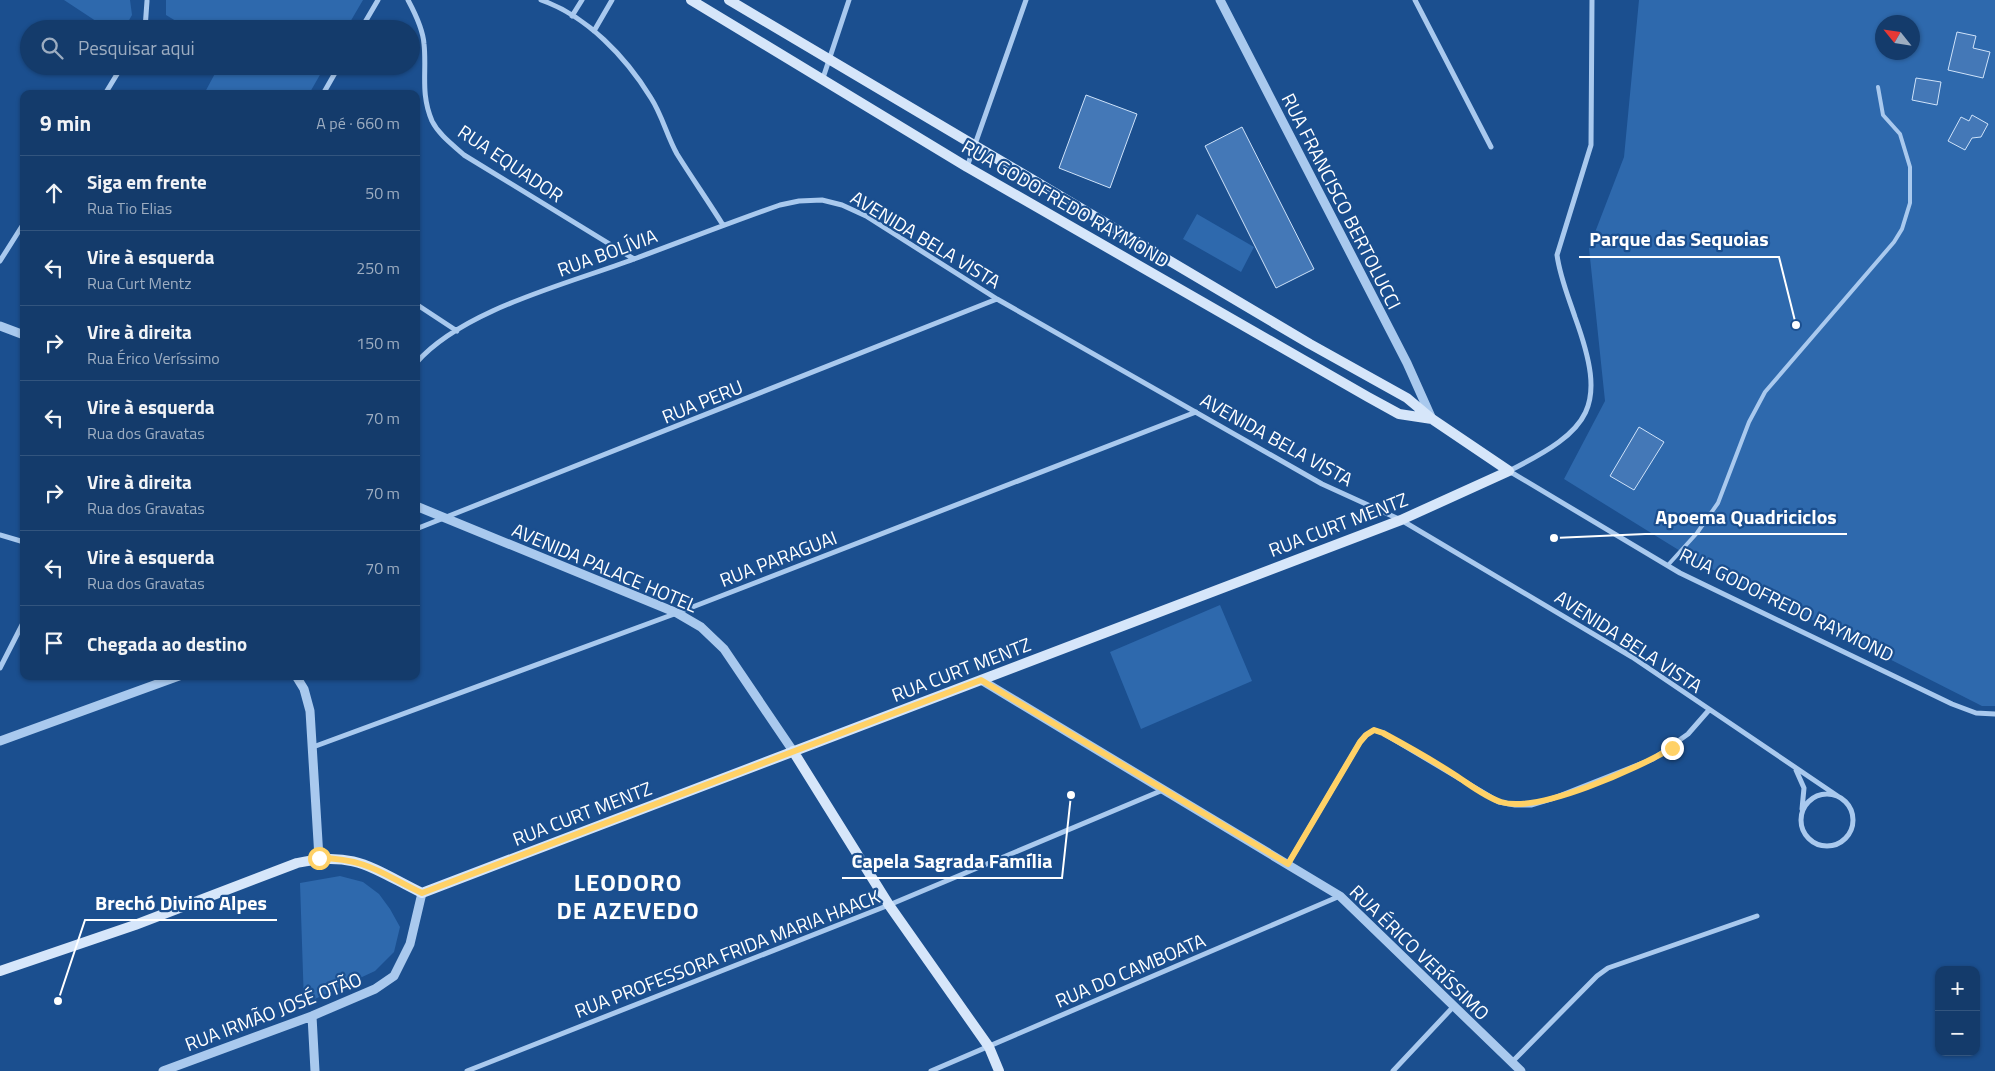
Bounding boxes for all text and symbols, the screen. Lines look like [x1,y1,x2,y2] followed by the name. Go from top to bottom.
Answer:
[1875,15,1920,60] north arrow
[20,20,420,75] search box
[78,33,195,62] text: Pesquisar aqui
[38,34,66,62] icon: search
[1275,88,1409,314] street label: RUA FRANCISCO BERTOLUCCI
[40,107,91,139] text: 9 min
[316,111,400,135] text: A pé · 660 m
[452,117,570,209] street label: RUA EQUADOR
[957,132,1175,274] street label: RUA GODOFREDO RAYMOND
[87,167,207,196] text: Siga em frente
[40,179,68,207] icon: ahead
[365,181,400,205] text: 50 m
[845,183,1007,295] street label: AVENIDA BELA VISTA
[87,196,172,220] text: Rua Tio Elias
[553,221,661,283] street label: RUA BOLÍVIA
[1579,222,1779,257] callout: Parque das Sequoias
[1589,223,1769,254] text: Parque das Sequoias
[87,242,215,271] text: Vire à esquerda
[40,254,68,282] icon: left
[356,256,400,280] text: 250 m
[87,271,191,295] text: Rua Curt Mentz
[87,317,192,346] text: Vire à direita
[40,329,68,357] icon: right
[356,331,400,355] text: 150 m
[87,346,220,370] text: Rua Érico Veríssimo
[657,372,747,430] street label: RUA PERU
[1195,385,1359,493] street label: AVENIDA BELA VISTA
[87,392,215,421] text: Vire à esquerda
[40,404,68,432] icon: left
[365,406,400,430] text: 70 m
[87,421,205,445] text: Rua dos Gravatas
[87,467,192,496] text: Vire à direita
[40,479,68,507] icon: right
[365,481,400,505] text: 70 m
[1264,484,1412,564] street label: RUA CURT MENTZ
[87,496,205,520] text: Rua dos Gravatas
[1645,499,1847,534] callout: Apoema Quadriciclos
[1655,501,1837,532] text: Apoema Quadriciclos
[508,515,702,619] street label: AVENIDA PALACE HOTEL
[715,522,841,594] street label: RUA PARAGUAI
[1675,539,1899,669] street label: RUA GODOFREDO RAYMOND
[87,542,215,571] text: Vire à esquerda
[40,554,68,582] icon: left
[365,556,400,580] text: 70 m
[87,571,205,595] text: Rua dos Gravatas
[1550,582,1708,700] street label: AVENIDA BELA VISTA
[40,629,68,657] icon: arrive
[87,629,247,658] text: Chegada ao destino
[887,629,1035,709] street label: RUA CURT MENTZ
[1661,737,1684,760] route end
[508,773,656,853] street label: RUA CURT MENTZ
[842,843,1062,878] callout: Capela Sagrada Família
[852,845,1052,876] text: Capela Sagrada Família
[308,847,331,870] route start
[556,864,700,928] district label: LEODORO DE AZEVEDO
[1343,877,1497,1027] street label: RUA ÉRICO VERÍSSIMO
[570,881,884,1025] street label: RUA PROFESSORA FRIDA MARIA HAACK
[85,885,277,920] callout: Brechó Divino Alpes
[95,887,267,918] text: Brechó Divino Alpes
[1050,925,1210,1015] street label: RUA DO CAMBOATA
[180,964,366,1058] street label: RUA IRMÃO JOSÉ OTÃO
[1935,966,1980,1056] map controls
[1935,966,1980,1011] button: +
[1935,1011,1980,1056] button: −

